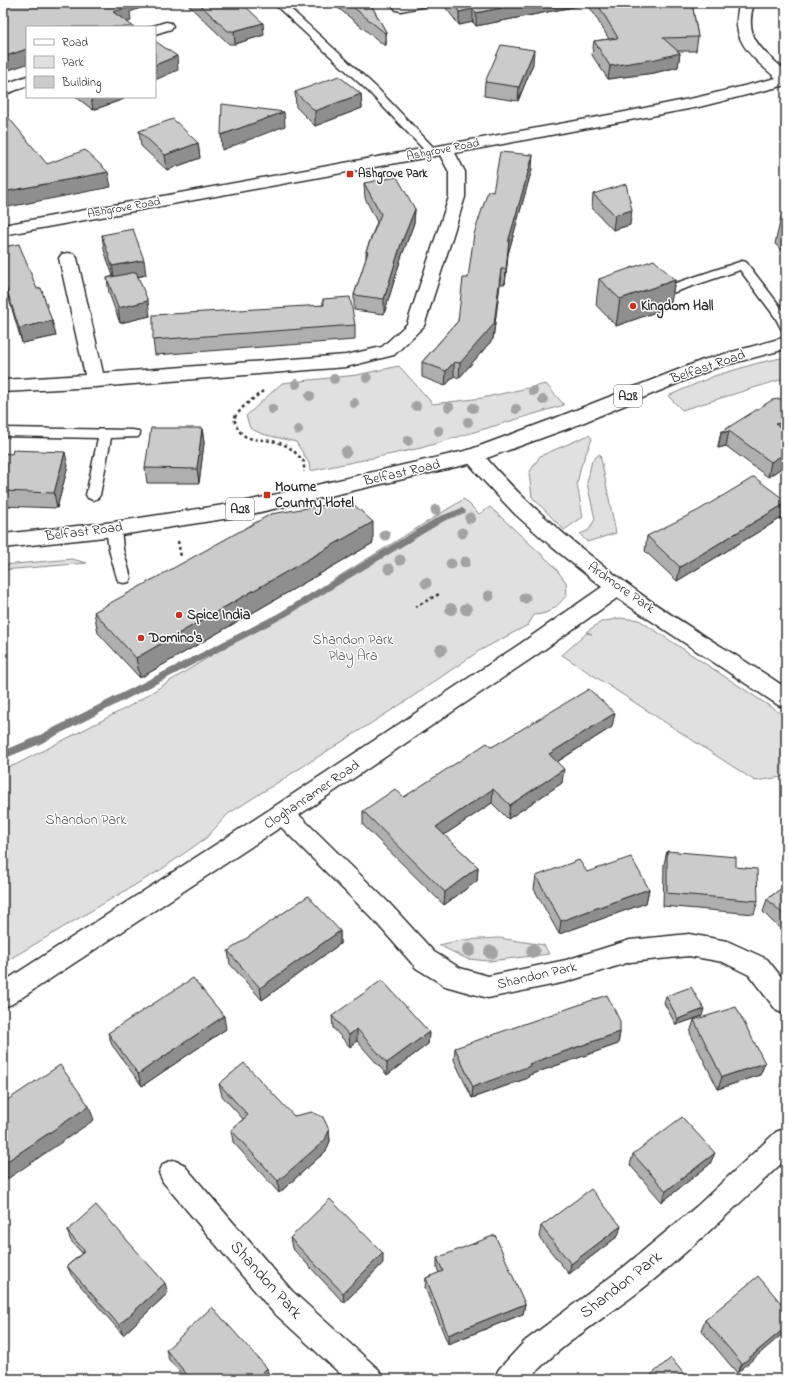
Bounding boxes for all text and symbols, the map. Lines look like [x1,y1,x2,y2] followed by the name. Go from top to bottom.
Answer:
[26,26,156,98] legend
[62,34,88,52] text: Road
[62,54,84,72] text: Park
[61,74,101,93] text: Building
[405,134,481,167] street label: Ashgrove Road
[358,165,428,185] place label: Ashgrove Park
[345,169,355,179] marker: Ashgrove Park
[86,193,162,224] street label: Ashgrove Road
[641,296,714,319] place label: Kingdom Hall
[628,301,638,311] marker: Kingdom Hall
[667,344,748,390] street label: Belfast Road
[614,385,642,407] road number: A28
[361,454,442,492] street label: Belfast Road
[275,477,355,516] place label: Mourne Country Hotel
[262,490,272,500] marker: Mourne Country Hotel
[226,498,254,520] road number: A28
[43,517,124,547] street label: Belfast Road
[583,557,660,620] street label: Ardmore Park
[187,605,251,626] place label: Spice India
[174,610,184,620] marker: Spice India
[148,628,203,649] place label: Domino's
[313,630,394,668] park label: Shandon Park Play Ara
[136,633,146,643] marker: Domino's
[260,755,365,836] street label: Cloghanramer Road
[46,810,127,831] park label: Shandon Park
[495,956,580,995] street label: Shandon Park
[224,1235,309,1325] street label: Shandon Park
[575,1245,668,1325] street label: Shandon Park

